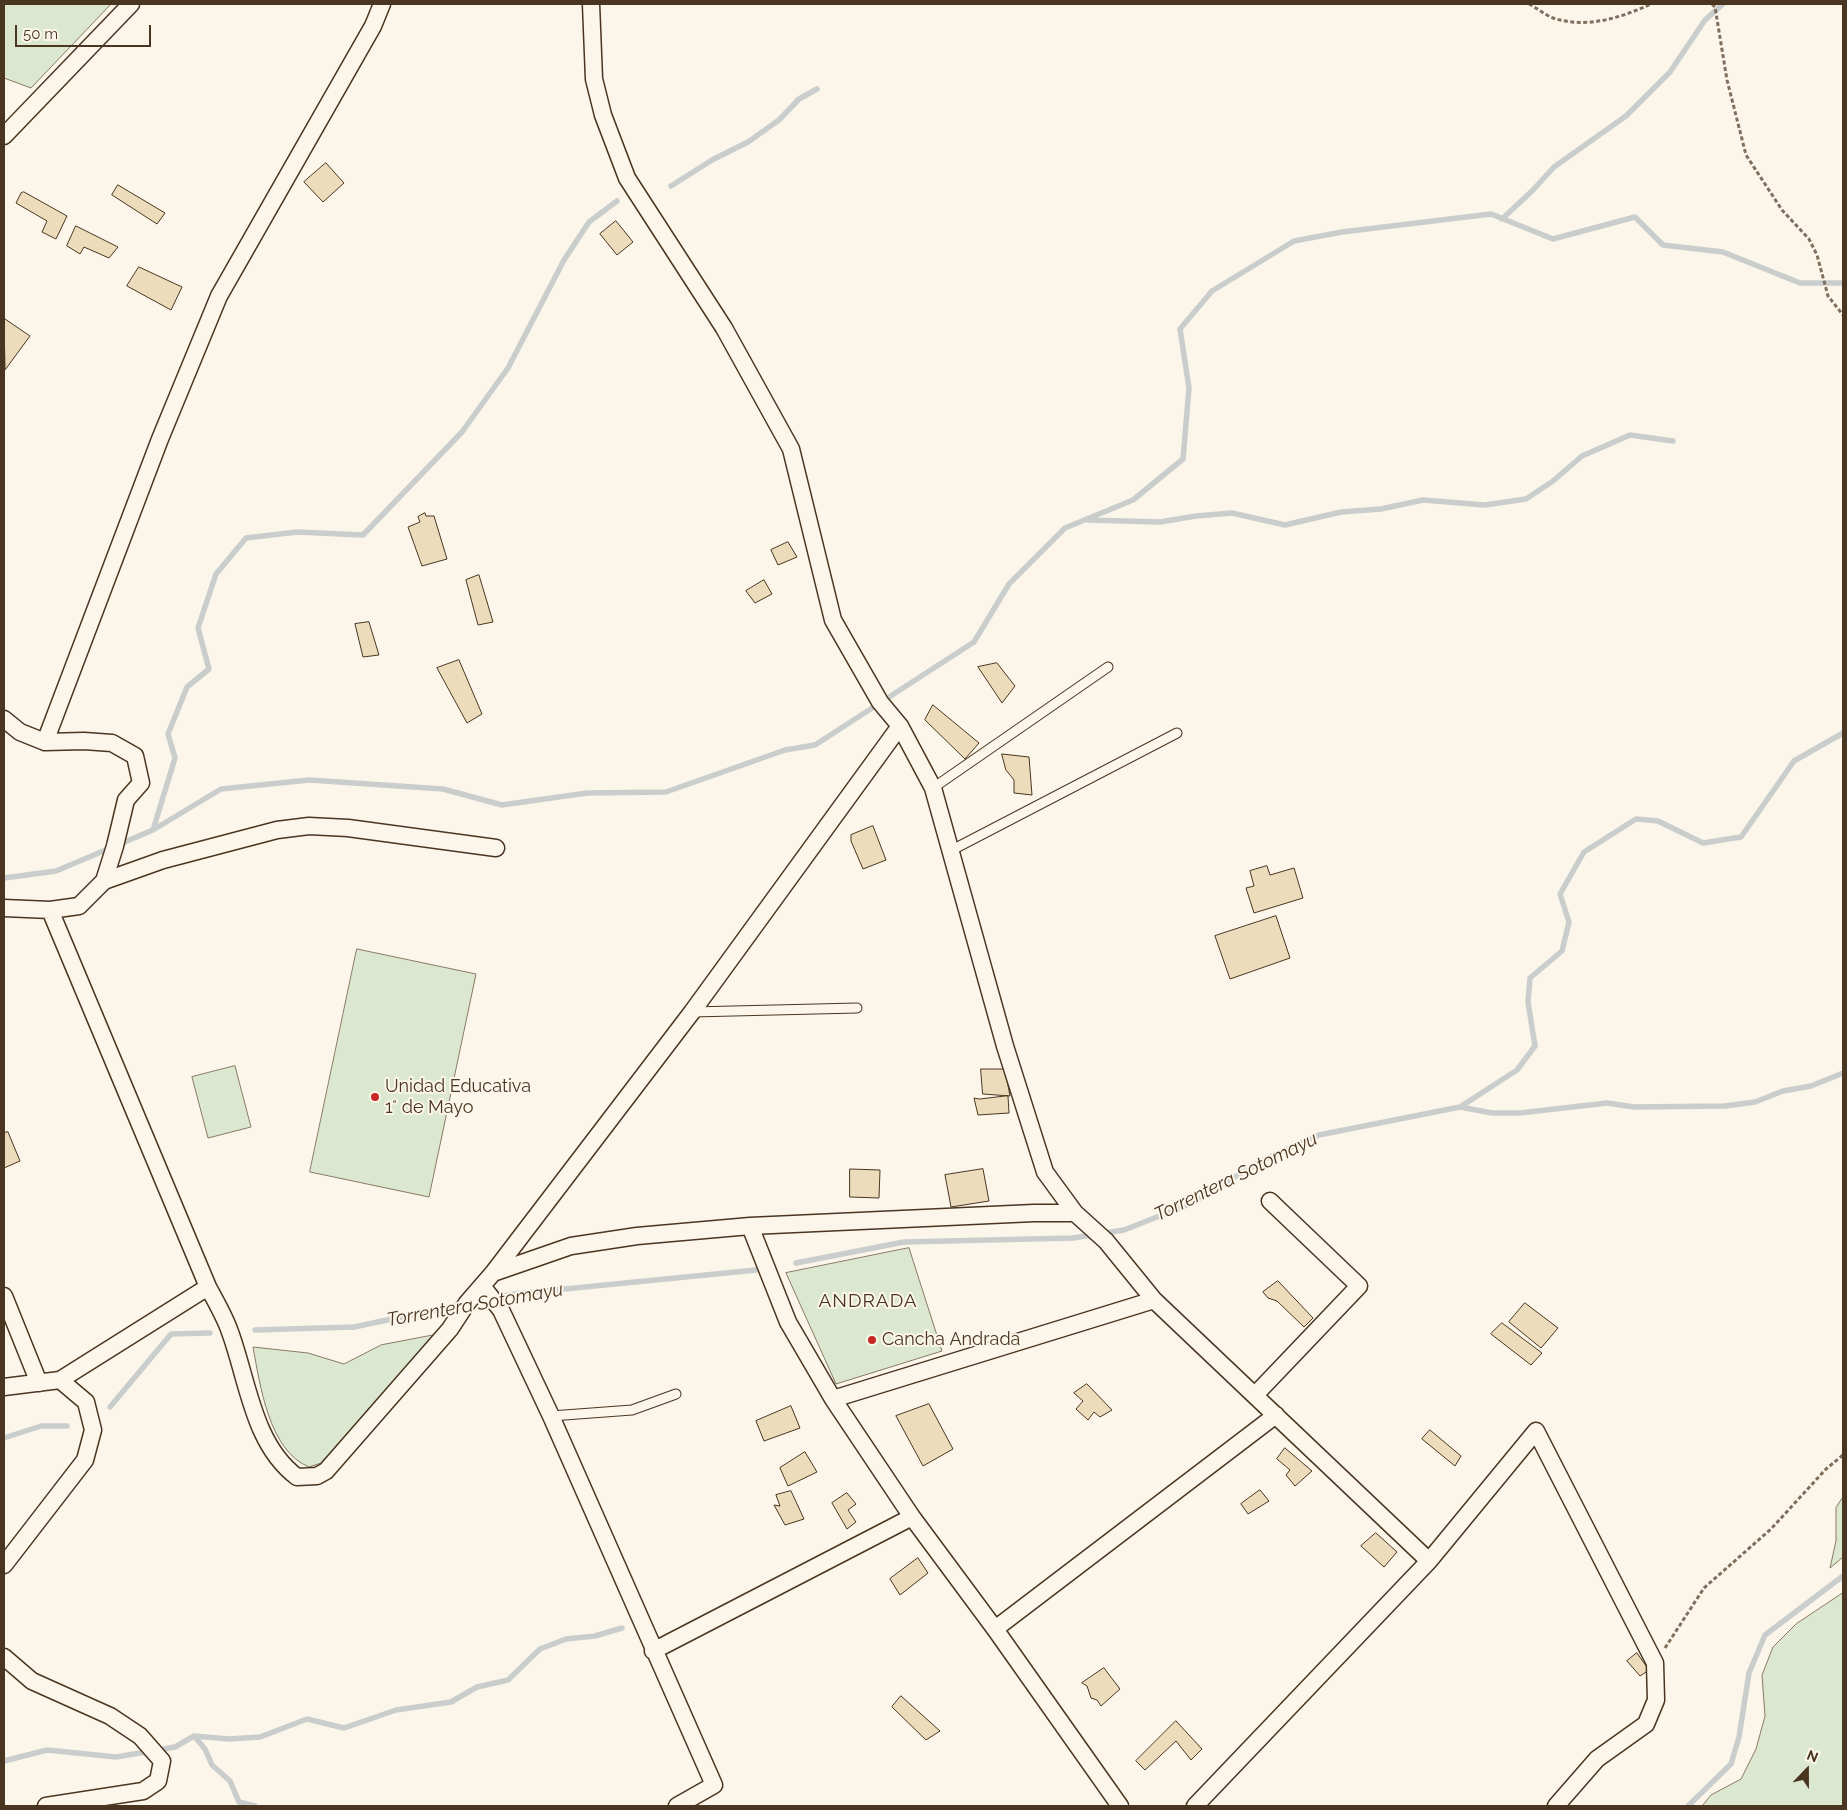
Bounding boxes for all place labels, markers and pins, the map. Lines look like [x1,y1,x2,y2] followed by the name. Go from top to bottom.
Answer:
[385,1076,531,1118] place label: Unidad Educativa 1° de Mayo
[369,1091,381,1103] marker: Unidad Educativa 1° de Mayo
[882,1329,1020,1351] place label: Cancha Andrada
[866,1334,878,1346] marker: Cancha Andrada

